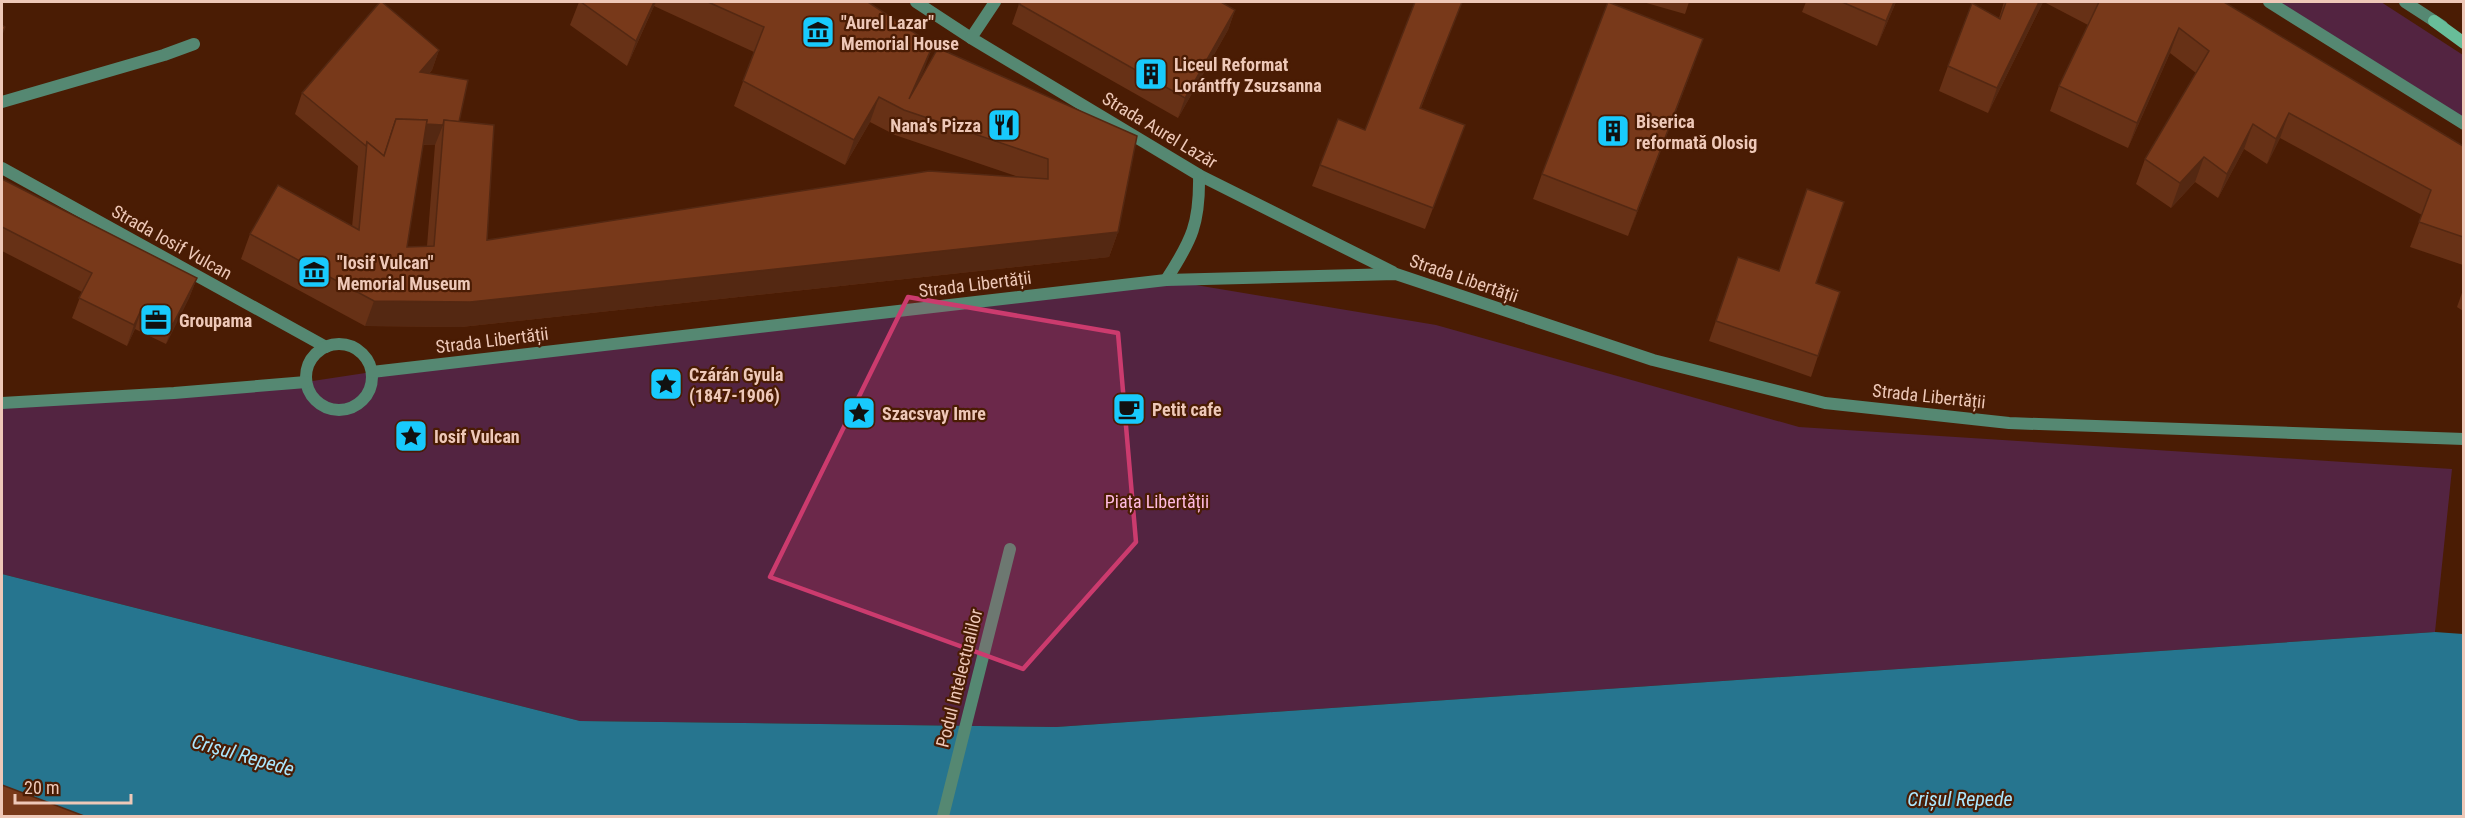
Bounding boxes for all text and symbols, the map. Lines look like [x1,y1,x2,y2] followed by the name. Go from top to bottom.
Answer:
[841,12,959,54] place label: "Aurel Lazar" Memorial House
[800,14,836,50] museum icon: "Aurel Lazar" Memorial House
[1174,54,1322,96] place label: Liceul Reformat Lorántffy Zsuzsanna
[1133,56,1169,92] building icon: Liceul Reformat Lorántffy Zsuzsanna
[1099,87,1222,173] street label: Strada Aurel Lazăr
[986,107,1022,143] restaurant icon: Nana's Pizza
[1636,111,1757,153] place label: Biserica reformată Olosig
[1595,113,1631,149] building icon: Biserica reformată Olosig
[890,115,981,136] place label: Nana's Pizza
[108,200,236,284] street label: Strada Iosif Vulcan
[1407,250,1521,307] street label: Strada Libertății
[337,252,471,294] place label: "Iosif Vulcan" Memorial Museum
[296,254,332,290] museum icon: "Iosif Vulcan" Memorial Museum
[917,267,1033,302] street label: Strada Libertății
[138,302,174,338] office icon: Groupama
[179,310,252,331] place label: Groupama
[434,323,550,358] street label: Strada Libertății
[689,364,783,407] place label: Czárán Gyula (1847-1906)
[648,366,684,402] place icon: Czárán Gyula (1847-1906)
[1871,380,1987,413] street label: Strada Libertății
[1111,391,1147,427] cafe icon: Petit cafe
[841,395,877,431] place icon: Szacsvay Imre
[1152,399,1222,420] place label: Petit cafe
[882,403,986,424] place label: Szacsvay Imre
[393,418,429,454] place icon: Iosif Vulcan
[434,426,520,447] place label: Iosif Vulcan
[1105,491,1209,513] park label: Piața Libertății
[932,606,987,750] street label: Podul Intelectualilor
[189,729,297,781] water label: Crișul Repede
[15,767,130,805] scale bar
[24,777,59,798] text: 20 m
[1907,787,2013,811] water label: Crișul Repede

